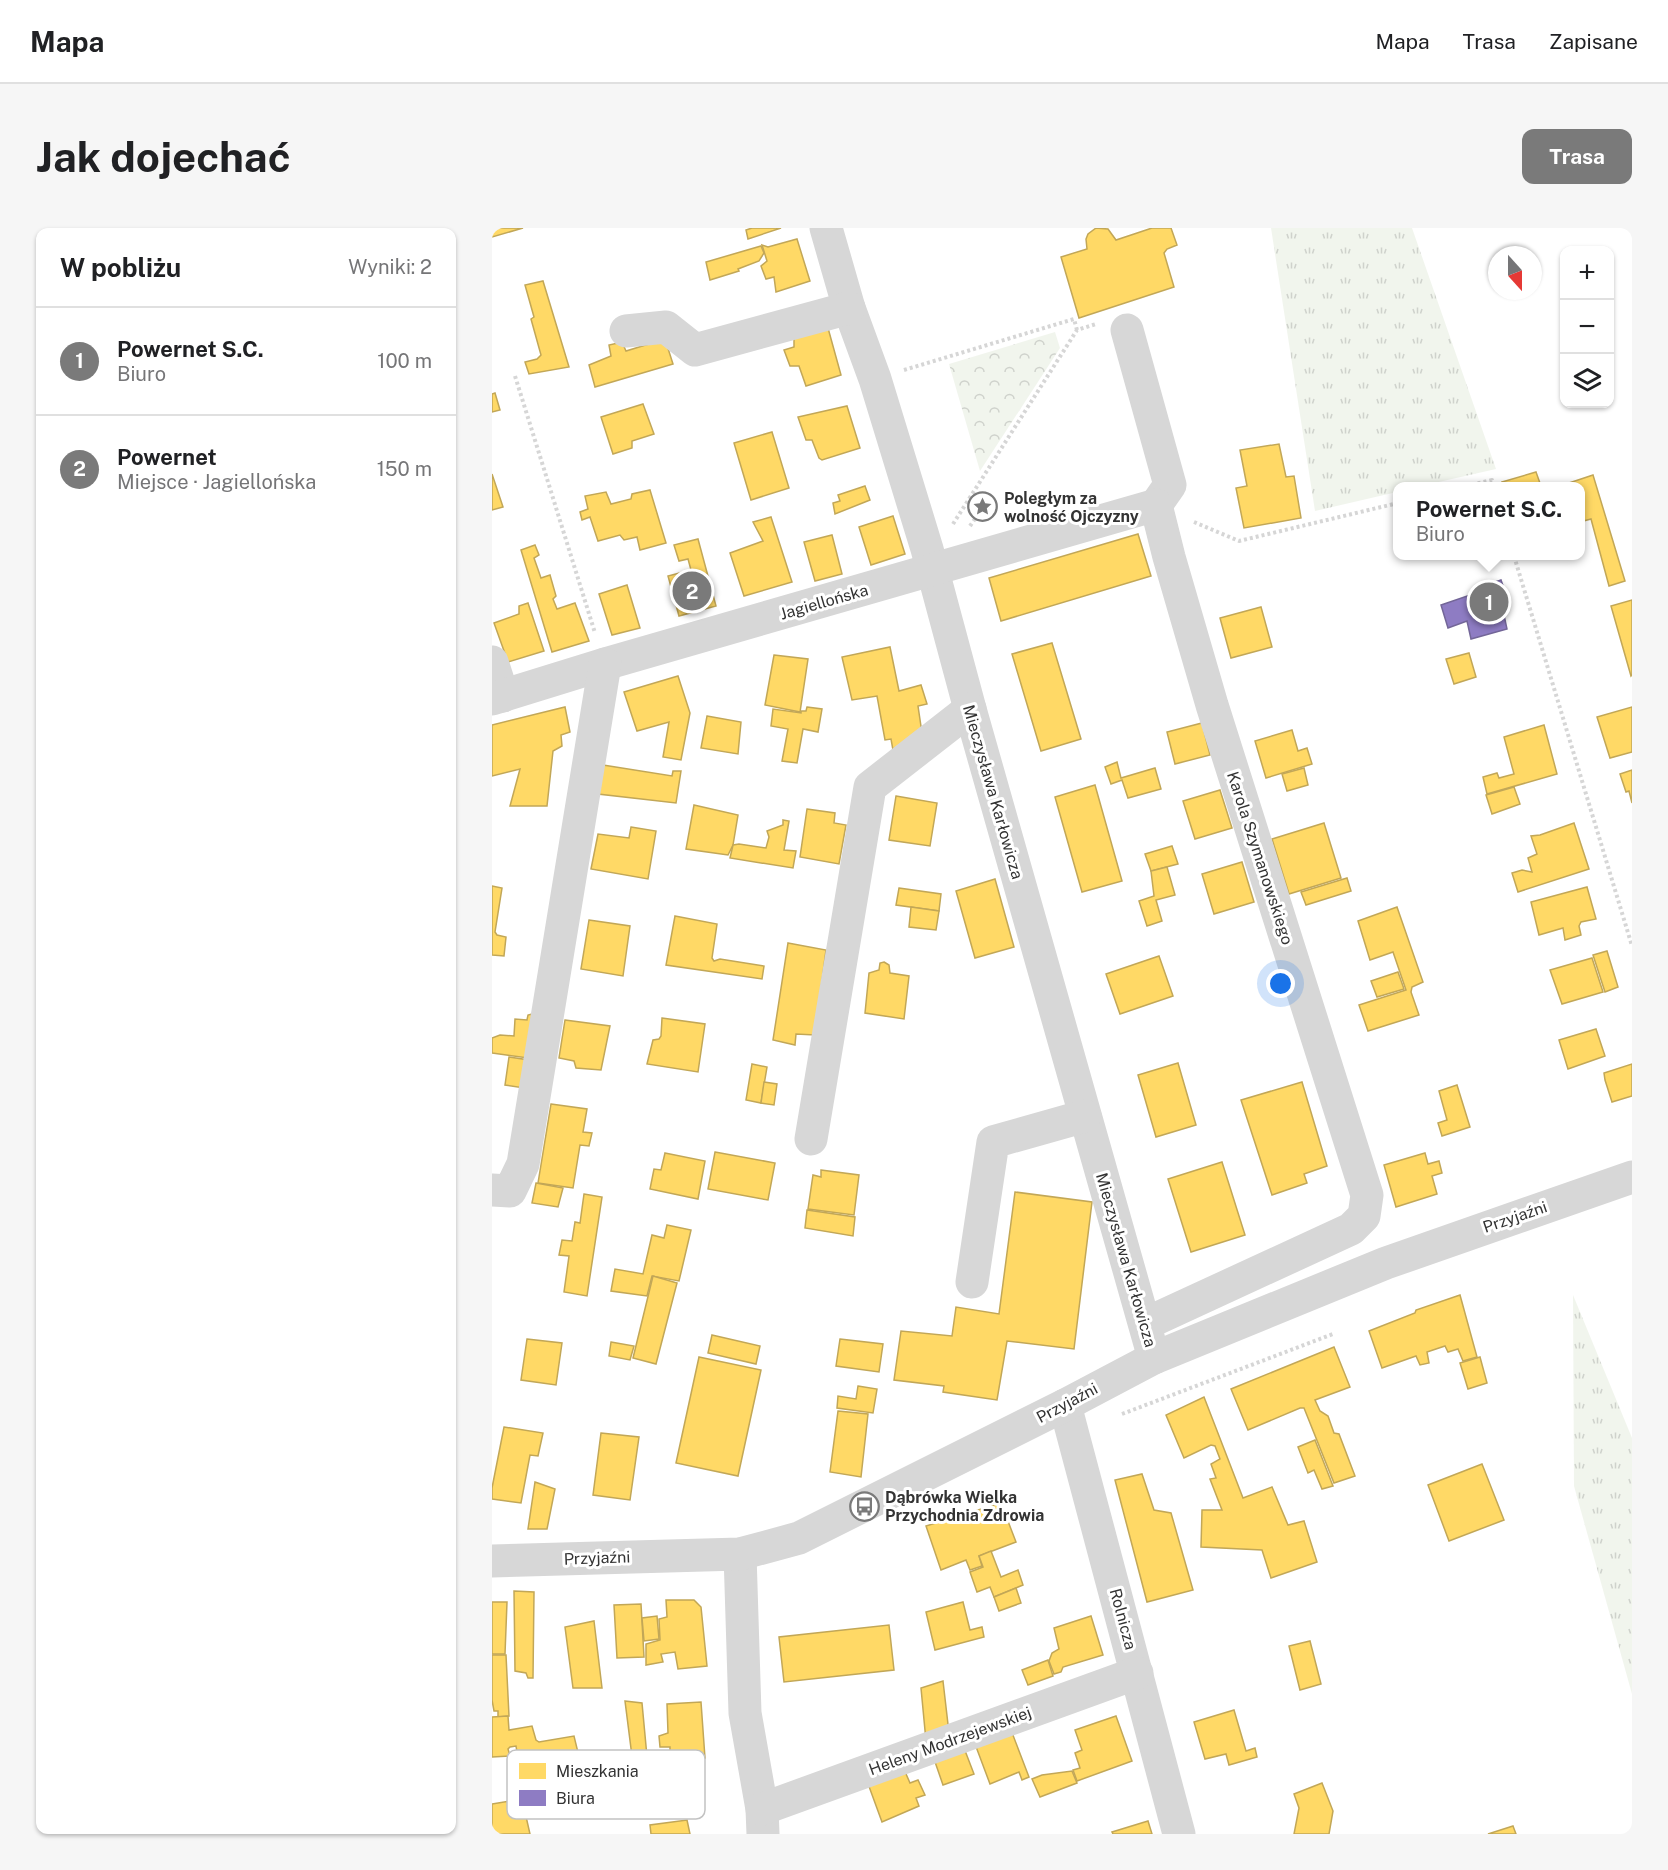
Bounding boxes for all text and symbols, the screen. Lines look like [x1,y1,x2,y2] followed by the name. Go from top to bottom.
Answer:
[30,25,104,58] text: Mapa
[1375,29,1430,54] text: Mapa
[1463,29,1516,54] text: Trasa
[1549,29,1638,54] text: Zapisane
[1522,129,1632,184] button: Trasa
[36,132,291,181] text: Jak dojechać
[1488,246,1542,300] north arrow
[1560,246,1614,408] map controls
[1560,246,1614,300] button: +
[60,252,181,283] text: W pobliżu
[348,255,432,279] text: Wyniki: 2
[1560,300,1614,354] button: −
[117,336,264,362] text: Powernet S.C.
[75,349,84,373] text: 1
[377,349,432,373] text: 100 m
[1560,354,1614,408] button: layers
[117,362,166,386] text: Biuro
[117,444,217,470] text: Powernet
[73,457,86,481] text: 2
[377,457,432,481] text: 150 m
[117,470,316,494] text: Miejsce · Jagiellońska
[1393,482,1585,560] popup
[1004,489,1139,526] place label: Poległym za wolność Ojczyzny
[967,491,999,523] place icon: Poległym za wolność Ojczyzny
[1416,496,1562,522] text: Powernet S.C.
[1416,522,1465,546] text: Biuro
[672,568,712,614] pin: 2
[778,580,870,624] street label: Jagiellońska
[1470,580,1508,625] pin: 1
[959,703,1027,881] street label: Mieczysława Karłowicza
[1223,769,1297,947] street label: Karola Szymanowskiego
[1266,969,1295,998] your location
[1092,1171,1160,1349] street label: Mieczysława Karłowicza
[1480,1197,1550,1237] street label: Przyjaźni
[1033,1379,1101,1427] street label: Przyjaźni
[885,1488,1044,1525] place label: Dąbrówka Wielka Przychodnia Zdrowia
[848,1490,880,1522] bus stop icon: Dąbrówka Wielka Przychodnia Zdrowia
[563,1547,631,1569] street label: Przyjaźni
[1106,1586,1140,1652] street label: Rolnicza
[866,1703,1034,1779] street label: Heleny Modrzejewskiej
[507,1750,705,1819] legend
[556,1762,639,1781] text: Mieszkania
[556,1789,595,1808] text: Biura

